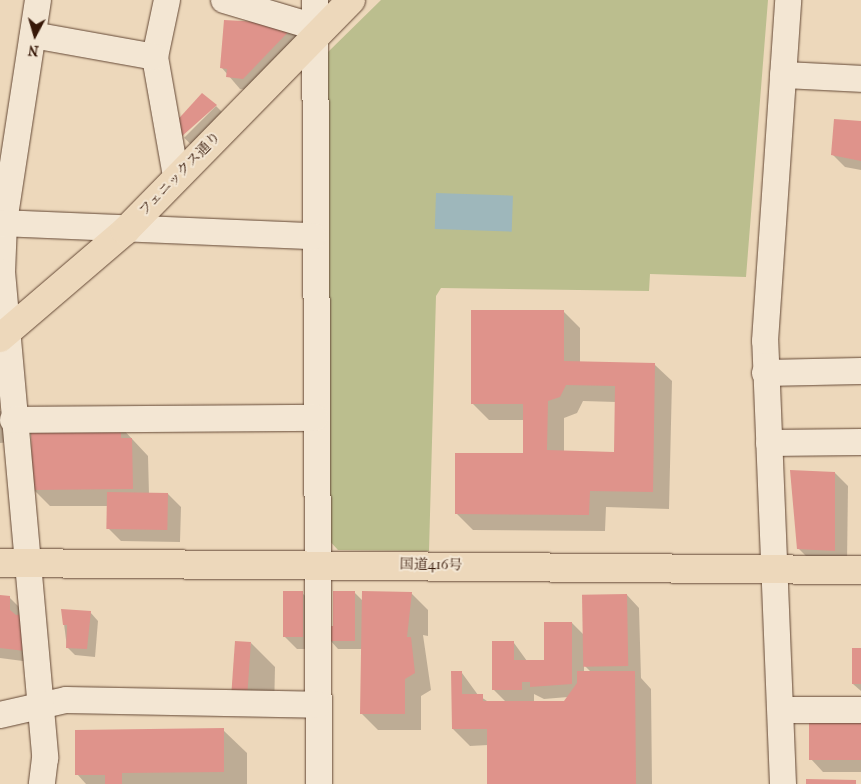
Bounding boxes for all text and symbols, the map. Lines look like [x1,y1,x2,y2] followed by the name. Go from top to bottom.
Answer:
[10,10,60,60] north arrow
[27,41,40,59] text: N
[135,128,225,220] street label: フェニックス通り
[399,556,463,574] street label: 国道416号

